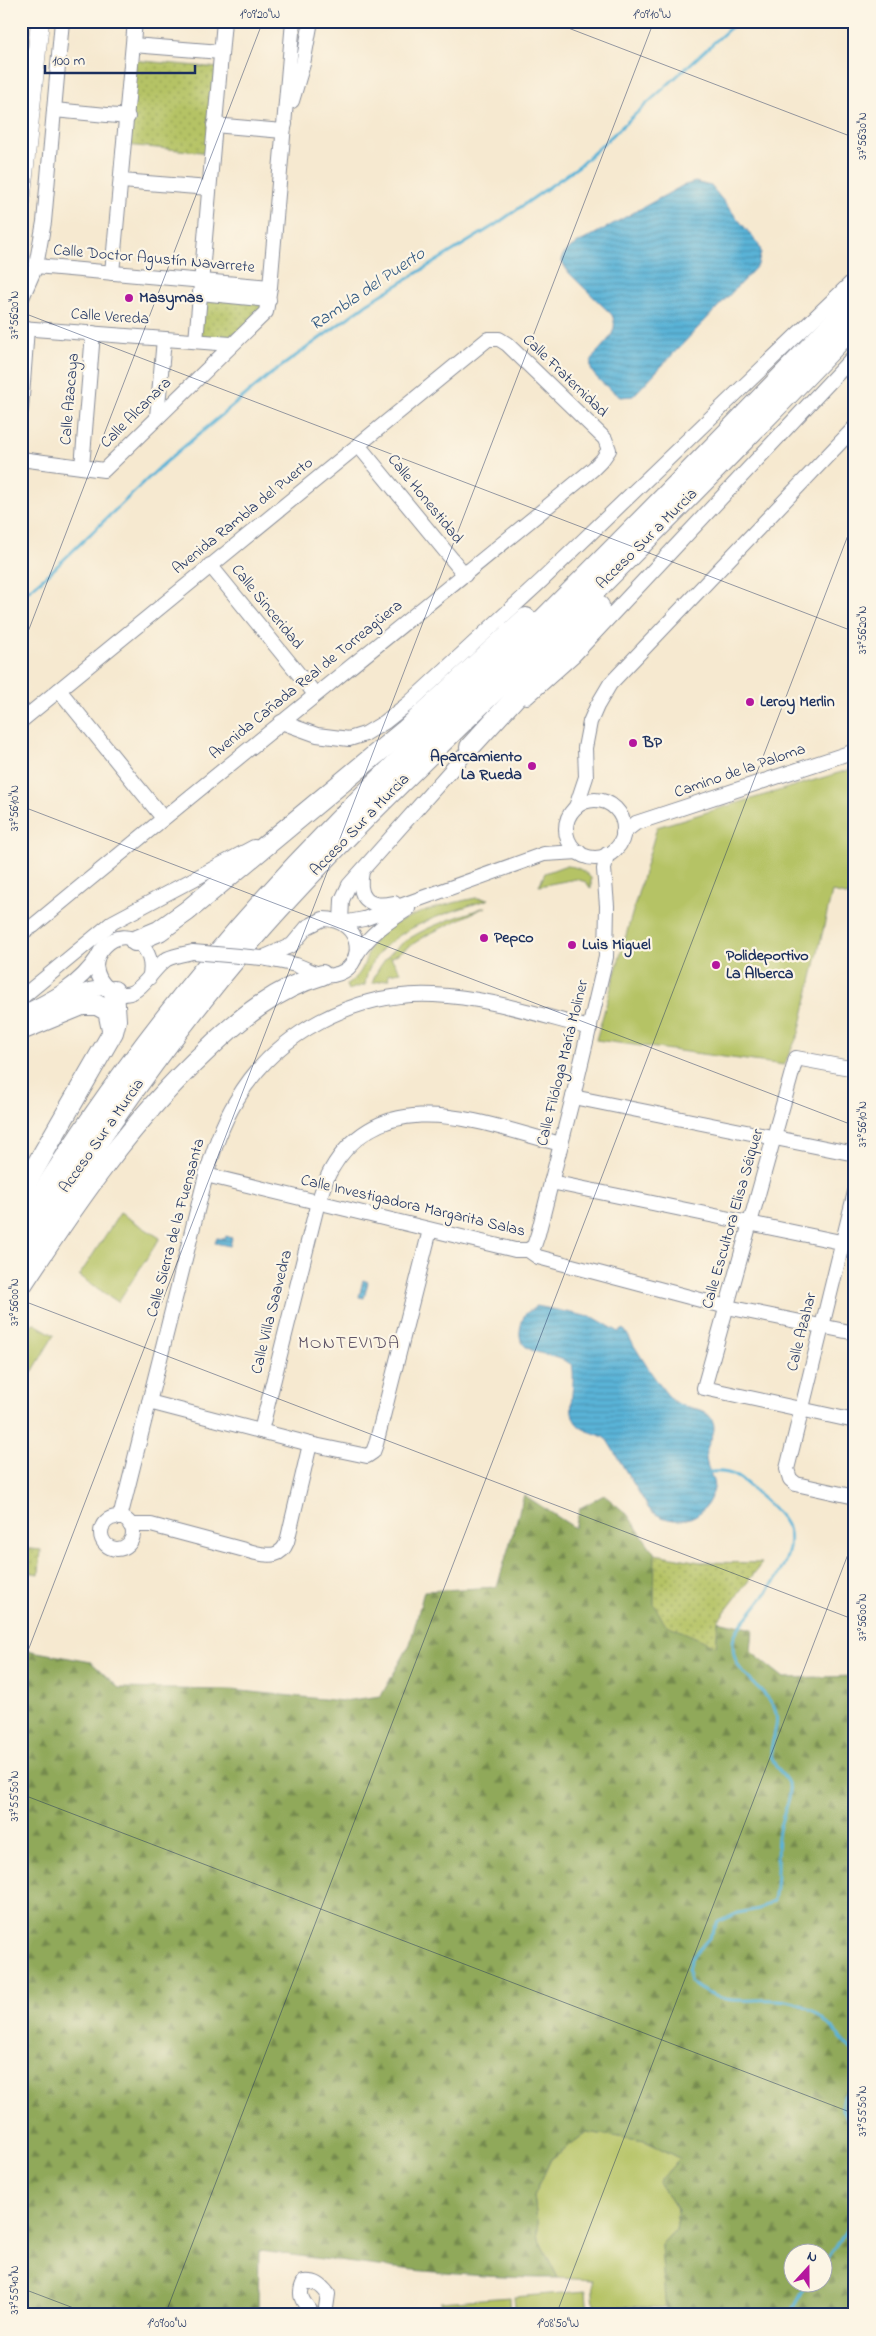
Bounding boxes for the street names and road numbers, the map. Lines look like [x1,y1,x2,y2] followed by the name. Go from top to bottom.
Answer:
[52,238,257,280] street label: Calle Doctor Agustín Navarrete
[70,302,150,332] street label: Calle Vereda
[517,329,613,423] street label: Calle Fraternidad
[54,352,86,446] street label: Calle Azacaya
[95,372,177,454] street label: Calle Alcanara
[381,449,469,549] street label: Calle Honestidad
[167,451,319,581] street label: Avenida Rambla del Puerto
[591,483,703,595] street label: Acceso Sur a Murcia
[225,559,309,655] street label: Calle Sinceridad
[204,594,408,766] street label: Avenida Cañada Real de Torreagüera
[671,737,809,805] street label: Camino de la Paloma
[304,768,416,882] street label: Acceso Sur a Murcia
[531,977,595,1149] street label: Calle Filóloga María Moliner
[53,1074,151,1198] street label: Acceso Sur a Murcia
[696,1126,770,1312] street label: Calle Escultora Elisa Séiquer
[141,1136,211,1320] street label: Calle Sierra de la Fuensanta
[298,1168,528,1244] street label: Calle Investigadora Margarita Salas
[245,1247,299,1377] street label: Calle Villa Saavedra
[781,1290,823,1374] street label: Calle Azahar

